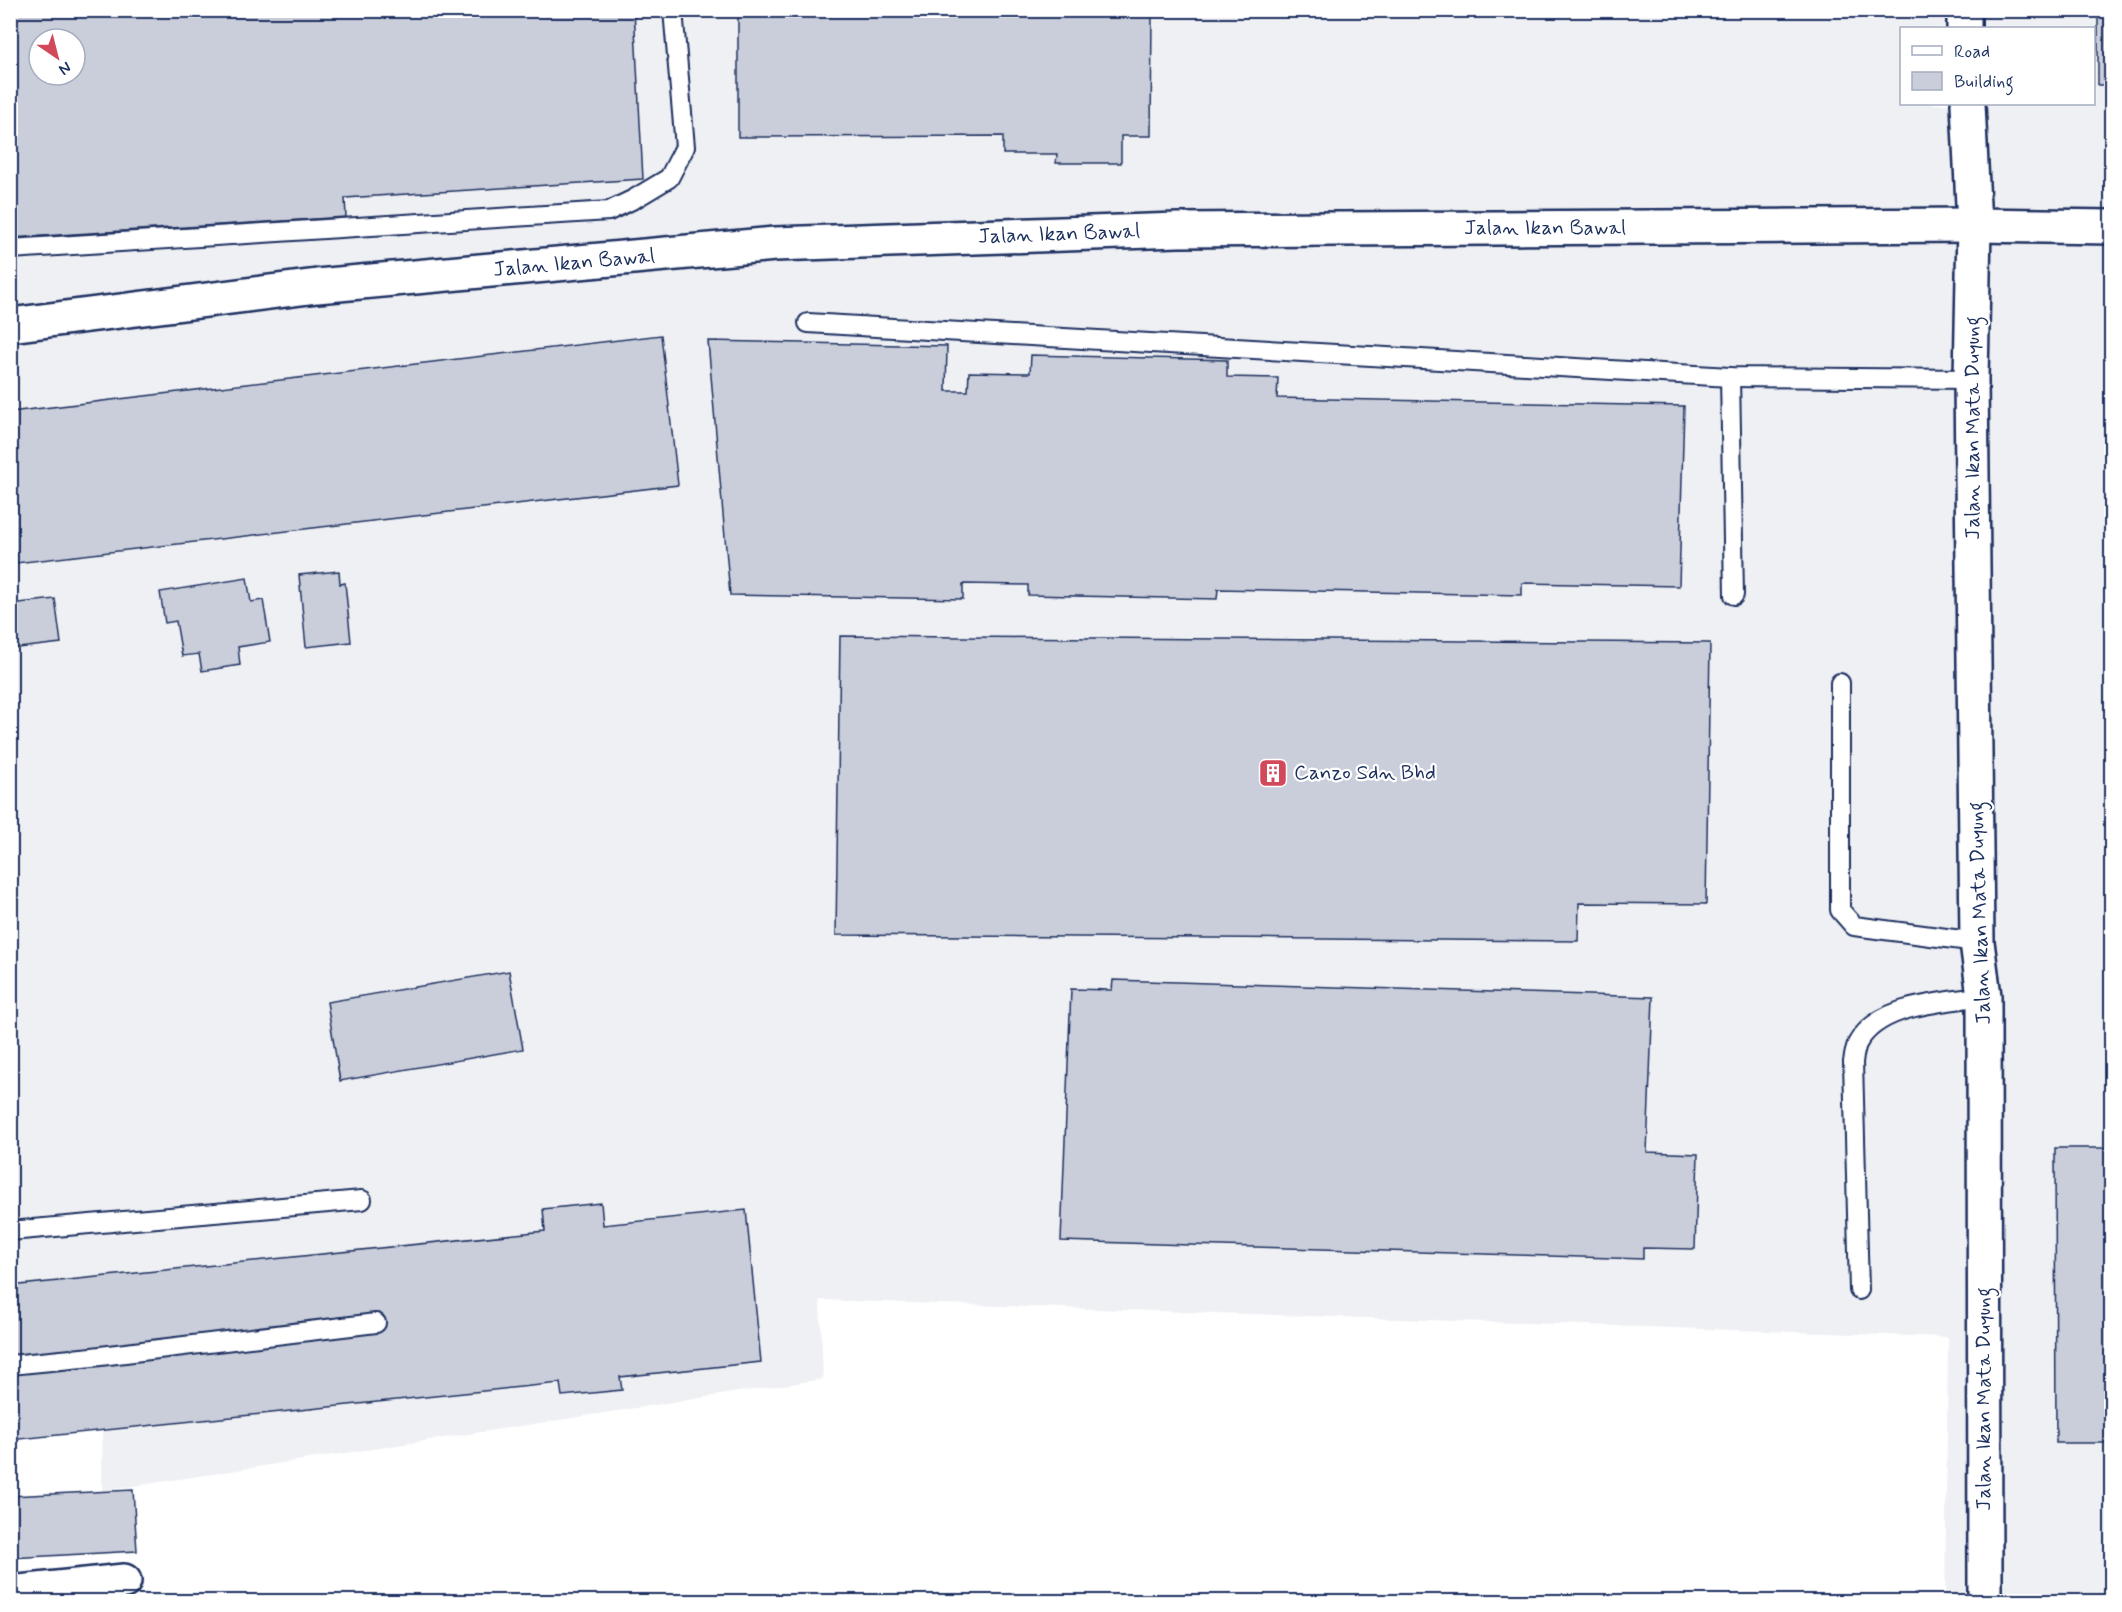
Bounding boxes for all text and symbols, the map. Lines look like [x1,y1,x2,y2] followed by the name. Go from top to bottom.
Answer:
[27,27,87,87] north arrow
[1900,27,2095,105] legend
[1954,40,1990,64] text: Road
[54,56,75,80] text: N
[1954,70,2014,96] text: Building
[1464,214,1626,242] street label: Jalan Ikan Bawal
[977,217,1141,251] street label: Jalan Ikan Bawal
[492,242,656,284] street label: Jalan Ikan Bawal
[1959,316,1989,540] street label: Jalan Ikan Mata Duyung
[1257,757,1289,789] building icon: Canzo Sdn Bhd
[1294,759,1436,787] place label: Canzo Sdn Bhd
[1962,801,2000,1025] street label: Jalan Ikan Mata Duyung
[1970,1287,2000,1511] street label: Jalan Ikan Mata Duyung

